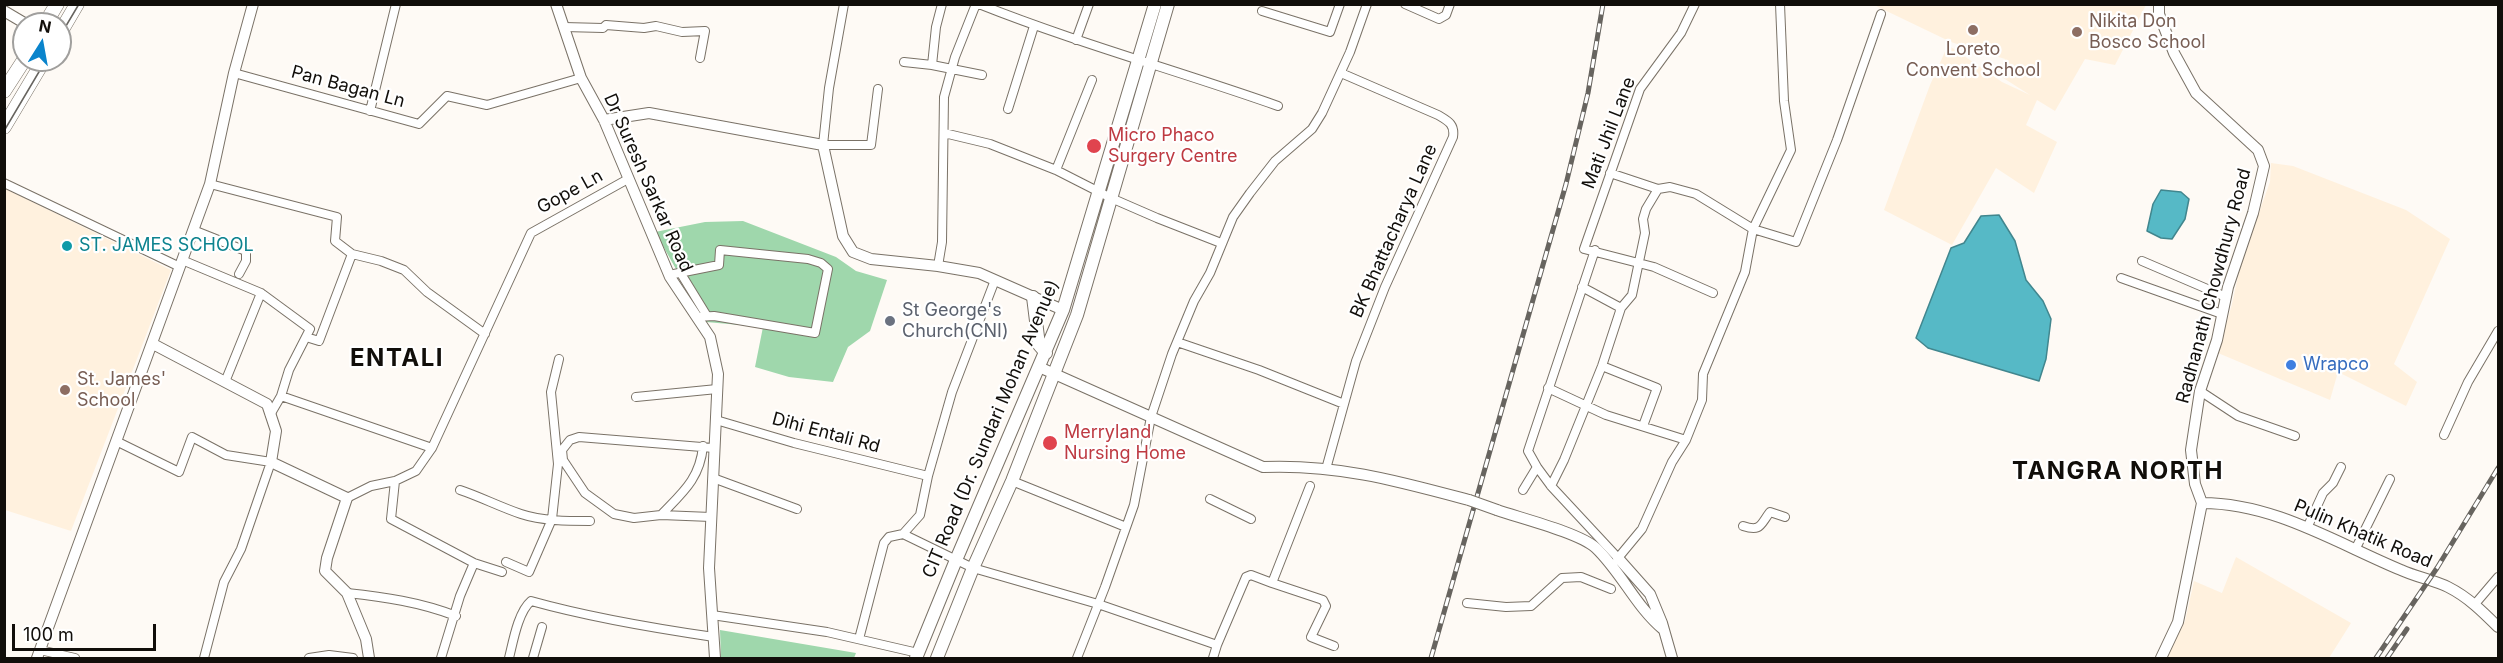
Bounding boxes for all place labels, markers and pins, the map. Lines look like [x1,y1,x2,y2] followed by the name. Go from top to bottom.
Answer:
[2089,11,2206,54] place label: Nikita Don Bosco School
[1966,23,1980,37] marker: Loreto Convent School
[2070,25,2084,39] marker: Nikita Don Bosco School
[1906,39,2040,82] place label: Loreto Convent School
[1108,125,1238,168] place label: Micro Phaco Surgery Centre
[1085,137,1103,155] marker: Micro Phaco Surgery Centre
[79,235,254,257] place label: ST. JAMES SCHOOL
[60,239,74,253] marker: ST. JAMES SCHOOL
[902,300,1009,342] place label: St George's Church(CNI)
[883,314,897,328] marker: St George's Church(CNI)
[2303,354,2369,376] place label: Wrapco
[2284,358,2298,372] marker: Wrapco
[77,369,166,412] place label: St. James' School
[58,383,72,397] marker: St. James' School
[1064,422,1186,464] place label: Merryland Nursing Home
[1041,434,1059,452] marker: Merryland Nursing Home

